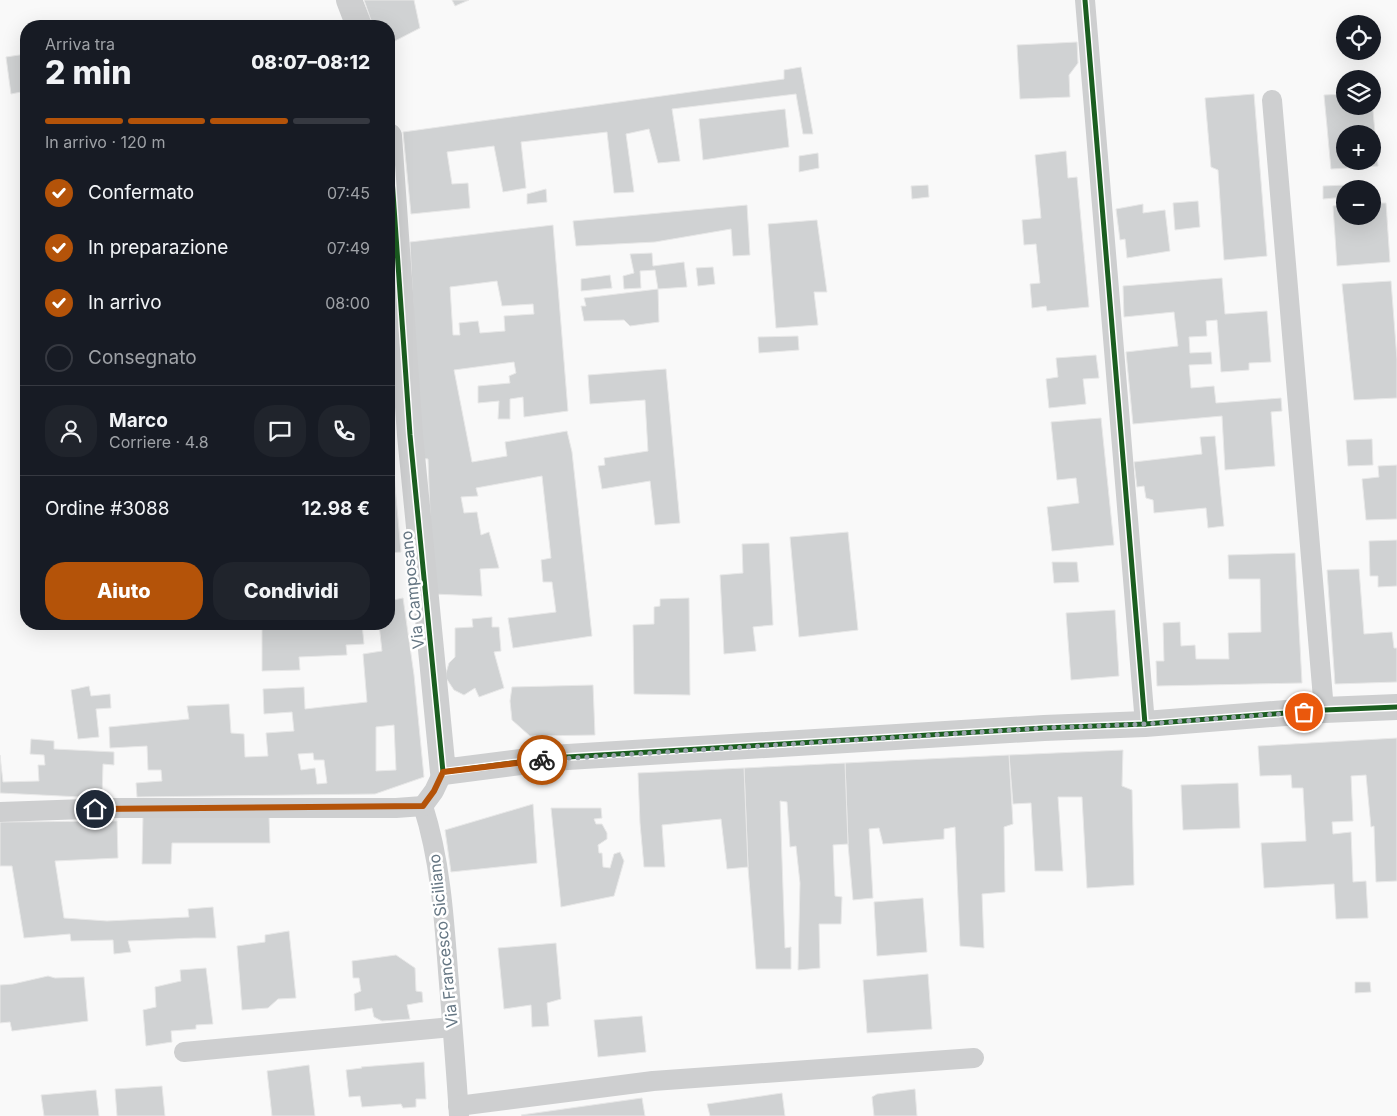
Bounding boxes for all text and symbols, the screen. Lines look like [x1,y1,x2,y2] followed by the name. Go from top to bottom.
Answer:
[1336,15,1381,225] map controls
[1336,15,1381,60] button: locate
[45,34,115,54] text: Arriva tra
[251,51,370,74] text: 08:07–08:12
[45,53,131,92] text: 2 min
[1336,70,1381,115] button: layers
[1336,125,1381,170] button: +
[45,132,165,152] text: In arrivo · 120 m
[45,179,73,207] icon: check
[1336,180,1381,225] button: −
[88,181,194,204] text: Confermato
[327,183,370,203] text: 07:45
[45,234,73,262] icon: check
[88,236,228,259] text: In preparazione
[327,238,370,258] text: 07:49
[45,289,73,317] icon: check
[88,291,162,314] text: In arrivo
[325,293,370,313] text: 08:00
[88,346,197,369] text: Consegnato
[45,405,97,457] button: person
[254,405,306,457] button: chat
[318,405,370,457] button: phone
[109,409,168,432] text: Marco
[109,432,209,452] text: Corriere · 4.8
[45,497,170,520] text: Ordine #3088
[302,497,370,520] text: 12.98 €
[396,530,428,650] street label: Via Camposano
[45,562,203,620] button: Aiuto
[213,562,370,620] button: Condividi
[1283,691,1325,733] pin
[1290,698,1318,726] icon: bag
[517,735,567,785] courier
[528,746,556,774] icon: bike
[74,788,116,830] pin
[81,795,109,823] icon: home
[424,853,462,1029] street label: Via Francesco Siciliano

